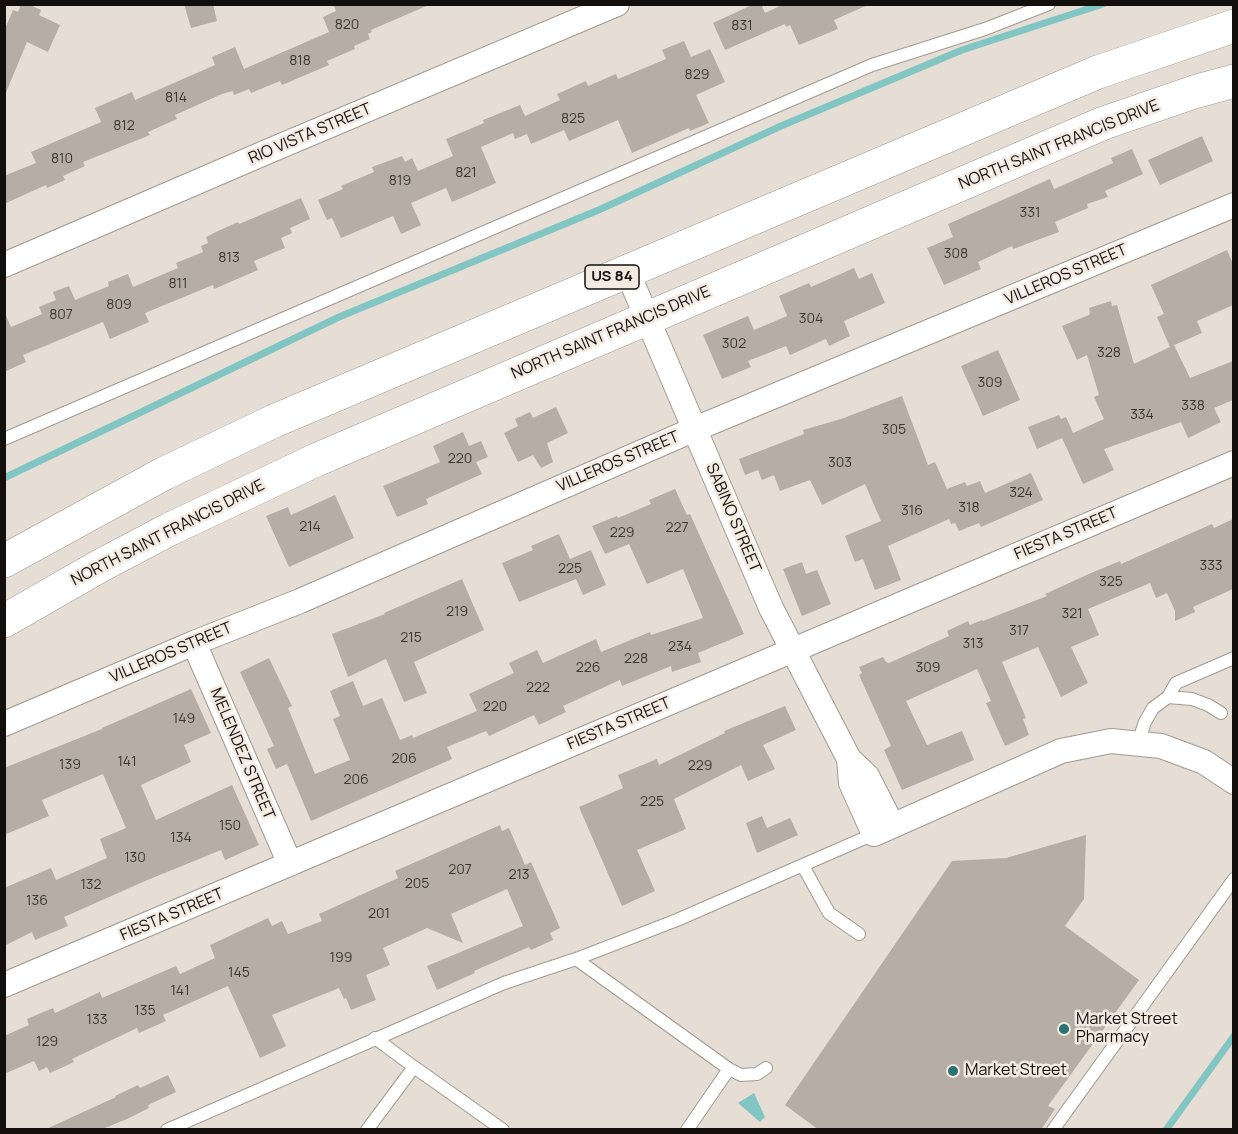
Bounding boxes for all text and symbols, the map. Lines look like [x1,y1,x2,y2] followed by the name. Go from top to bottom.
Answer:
[335,17,359,33] house number: 820
[731,18,753,34] house number: 831
[289,53,311,69] house number: 818
[685,67,709,83] house number: 829
[165,90,187,106] house number: 814
[956,96,1162,194] street label: NORTH SAINT FRANCIS DRIVE
[246,99,374,169] street label: RIO VISTA STREET
[561,111,585,127] house number: 825
[113,118,135,134] house number: 812
[51,151,73,167] house number: 810
[455,165,477,181] house number: 821
[389,173,411,189] house number: 819
[1020,205,1040,221] house number: 331
[1002,241,1130,309] street label: VILLEROS STREET
[944,246,968,262] house number: 308
[218,250,240,266] house number: 813
[585,265,639,289] road number: US 84
[168,276,188,292] house number: 811
[508,282,714,384] street label: NORTH SAINT FRANCIS DRIVE
[106,297,132,313] house number: 809
[49,307,73,323] house number: 807
[799,311,823,327] house number: 304
[722,336,746,352] house number: 302
[1097,345,1121,361] house number: 328
[978,375,1002,391] house number: 309
[1181,398,1205,414] house number: 338
[1130,407,1154,423] house number: 334
[882,422,906,438] house number: 305
[554,428,682,496] street label: VILLEROS STREET
[448,451,472,467] house number: 220
[828,455,852,471] house number: 303
[701,461,765,575] street label: SABINO STREET
[68,476,268,590] street label: NORTH SAINT FRANCIS DRIVE
[1009,485,1033,501] house number: 324
[958,500,980,516] house number: 318
[901,503,923,519] house number: 316
[1012,504,1120,564] street label: FIESTA STREET
[299,519,321,535] house number: 214
[666,520,688,536] house number: 227
[610,525,634,541] house number: 229
[1199,558,1223,574] house number: 333
[558,561,582,577] house number: 225
[1099,574,1123,590] house number: 325
[446,604,468,620] house number: 219
[1061,606,1083,622] house number: 321
[107,619,235,687] street label: VILLEROS STREET
[1009,623,1029,639] house number: 317
[400,630,422,646] house number: 215
[963,636,983,652] house number: 313
[668,639,692,655] house number: 234
[624,651,648,667] house number: 228
[576,660,600,676] house number: 226
[916,660,940,676] house number: 309
[526,680,550,696] house number: 222
[206,685,278,823] street label: MELENDEZ STREET
[565,694,673,754] street label: FIESTA STREET
[483,699,507,715] house number: 220
[173,711,195,727] house number: 149
[391,751,417,767] house number: 206
[117,754,137,770] house number: 141
[59,757,81,773] house number: 139
[688,758,712,774] house number: 229
[343,772,369,788] house number: 206
[640,794,664,810] house number: 225
[219,818,241,834] house number: 150
[170,830,192,846] house number: 134
[124,850,146,866] house number: 130
[448,862,472,878] house number: 207
[508,867,530,883] house number: 213
[405,876,429,892] house number: 205
[80,877,102,893] house number: 132
[118,885,226,945] street label: FIESTA STREET
[26,893,48,909] house number: 136
[368,906,390,922] house number: 201
[330,950,352,966] house number: 199
[228,965,250,981] house number: 145
[170,983,190,999] house number: 141
[134,1003,156,1019] house number: 135
[1076,1010,1178,1048] place label: Market Street Pharmacy
[87,1012,107,1028] house number: 133
[1057,1022,1071,1036] marker: Market Street Pharmacy
[36,1034,58,1050] house number: 129
[965,1061,1067,1081] place label: Market Street
[946,1064,960,1078] marker: Market Street

